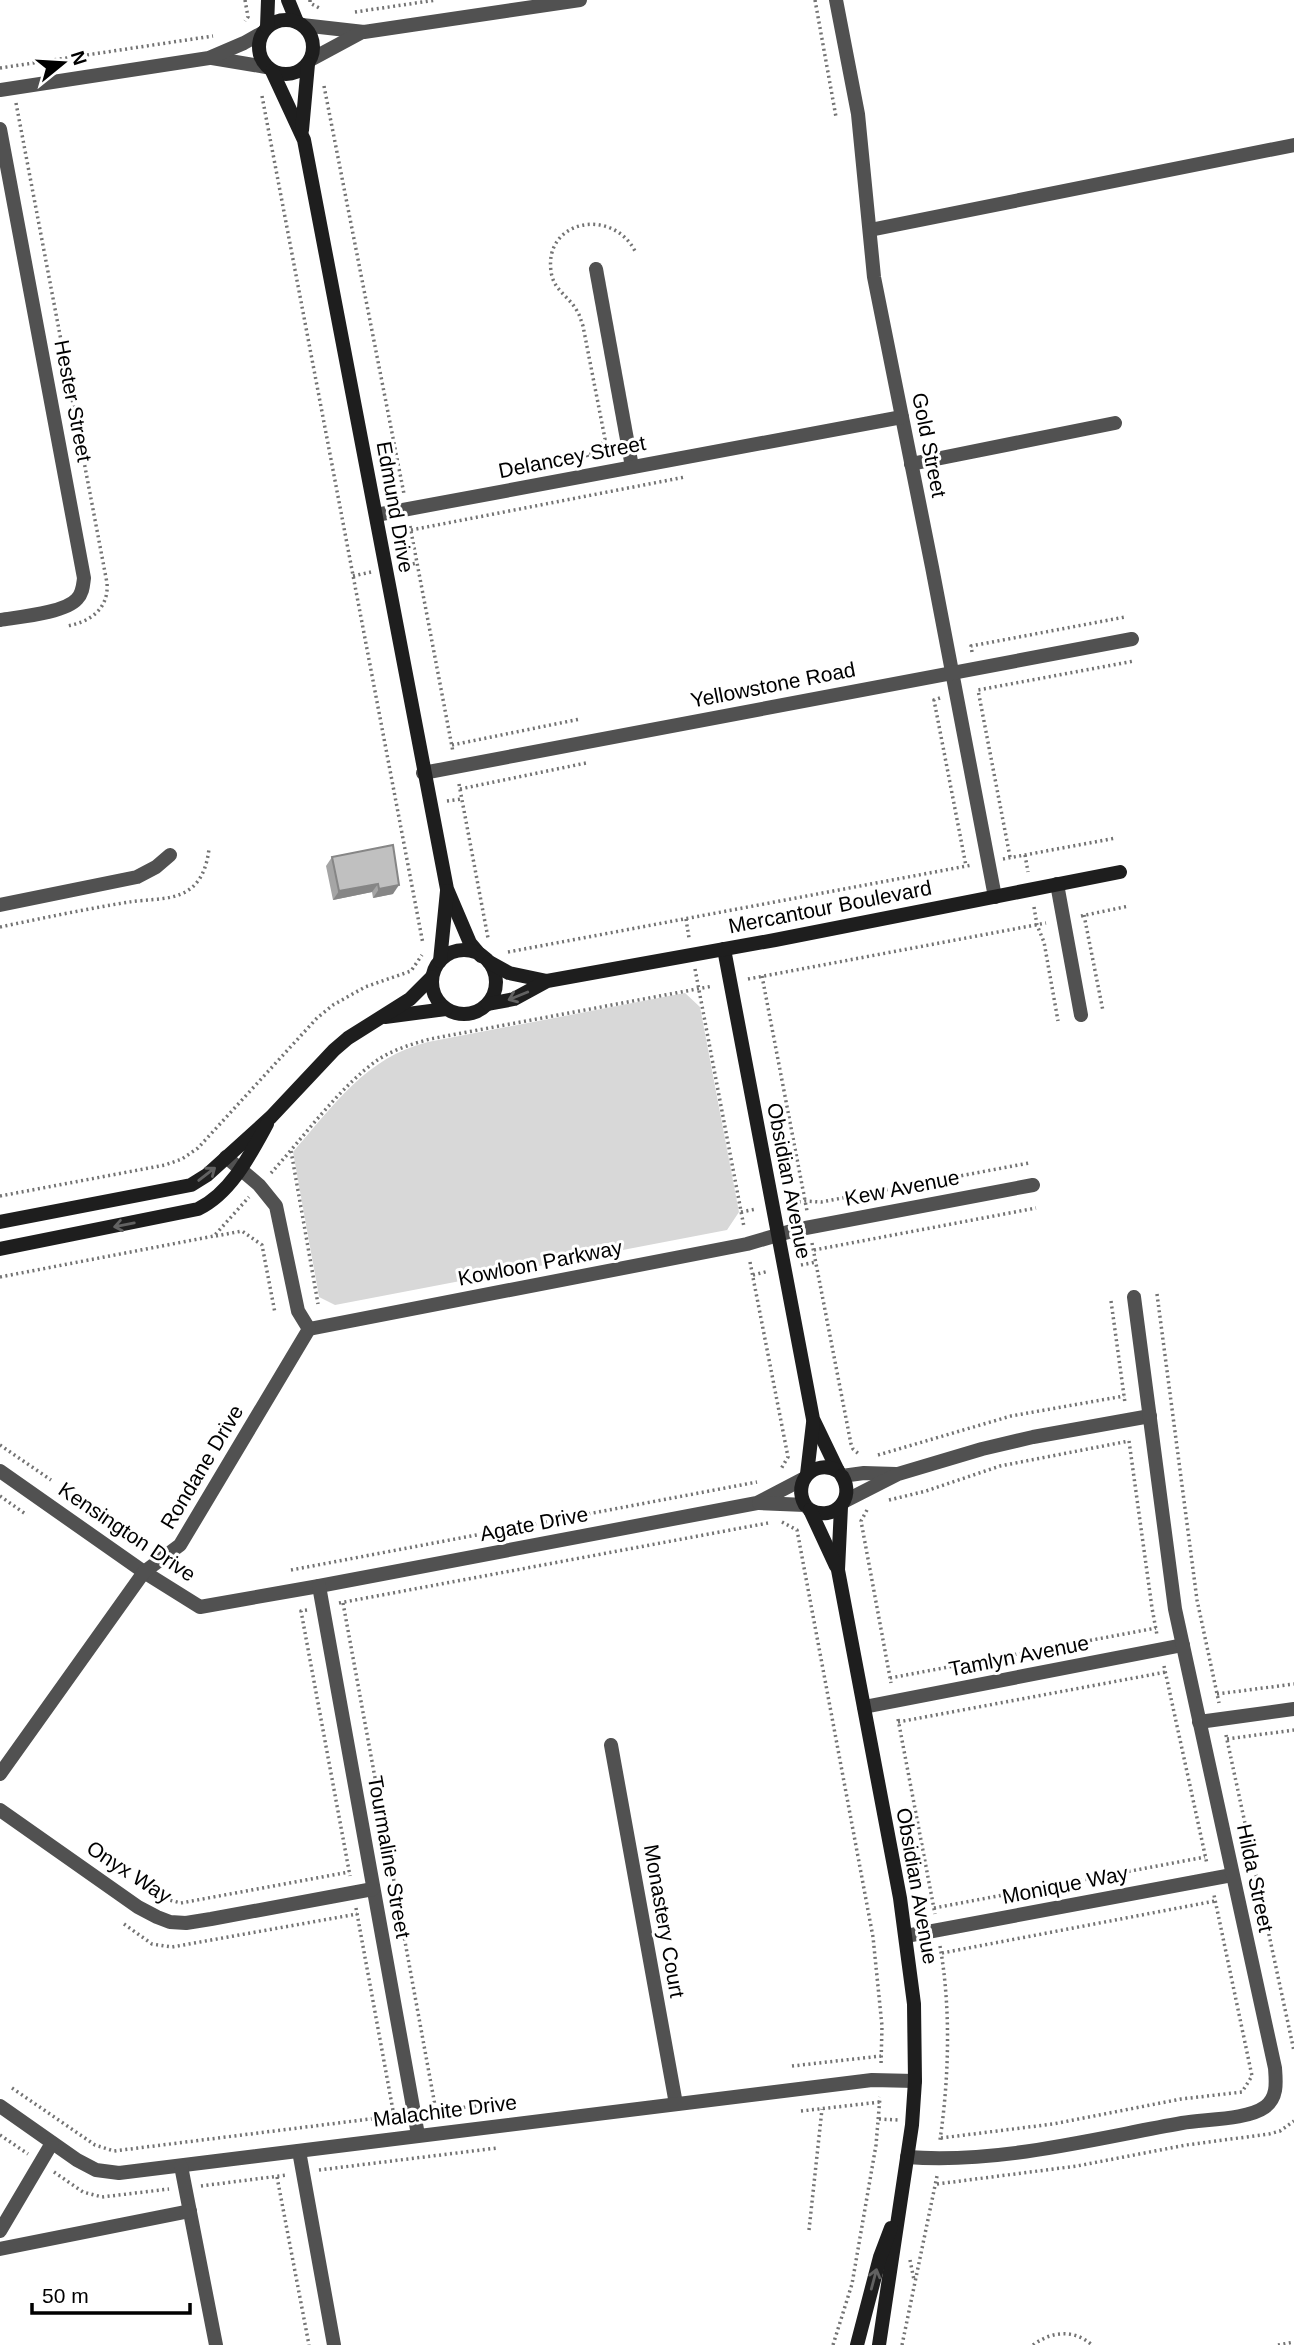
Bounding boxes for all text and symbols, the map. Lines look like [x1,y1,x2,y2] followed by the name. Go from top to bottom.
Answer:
[28,28,98,98] north arrow
[67,48,91,68] text: N
[50,338,97,464] street label: Hester Street
[908,391,951,499] street label: Gold Street
[496,431,648,482] street label: Delancey Street
[373,439,418,574] street label: Edmund Drive
[689,657,857,712] street label: Yellowstone Road
[726,876,934,938] street label: Mercantour Boulevard
[508,990,530,1003] one-way arrow
[763,1101,816,1261] street label: Obsidian Avenue
[843,1165,961,1210] street label: Kew Avenue
[197,1166,216,1181] one-way arrow
[113,1219,136,1233] one-way arrow
[456,1235,625,1290] street label: Kowloon Parkway
[156,1401,248,1533] street label: Rondane Drive
[55,1477,200,1586] street label: Kensington Drive
[478,1502,590,1545] street label: Agate Drive
[947,1631,1091,1680] street label: Tamlyn Avenue
[364,1774,415,1940] street label: Tourmaline Street
[892,1806,943,1966] street label: Obsidian Avenue
[1233,1822,1278,1934] street label: Hilda Street
[83,1836,176,1908] street label: Onyx Way
[640,1842,689,2000] street label: Monastery Court
[1000,1861,1130,1908] street label: Monique Way
[372,2090,518,2131] street label: Malachite Drive
[868,2268,881,2291] one-way arrow
[32,2272,189,2316] scale bar
[42,2284,89,2307] text: 50 m

